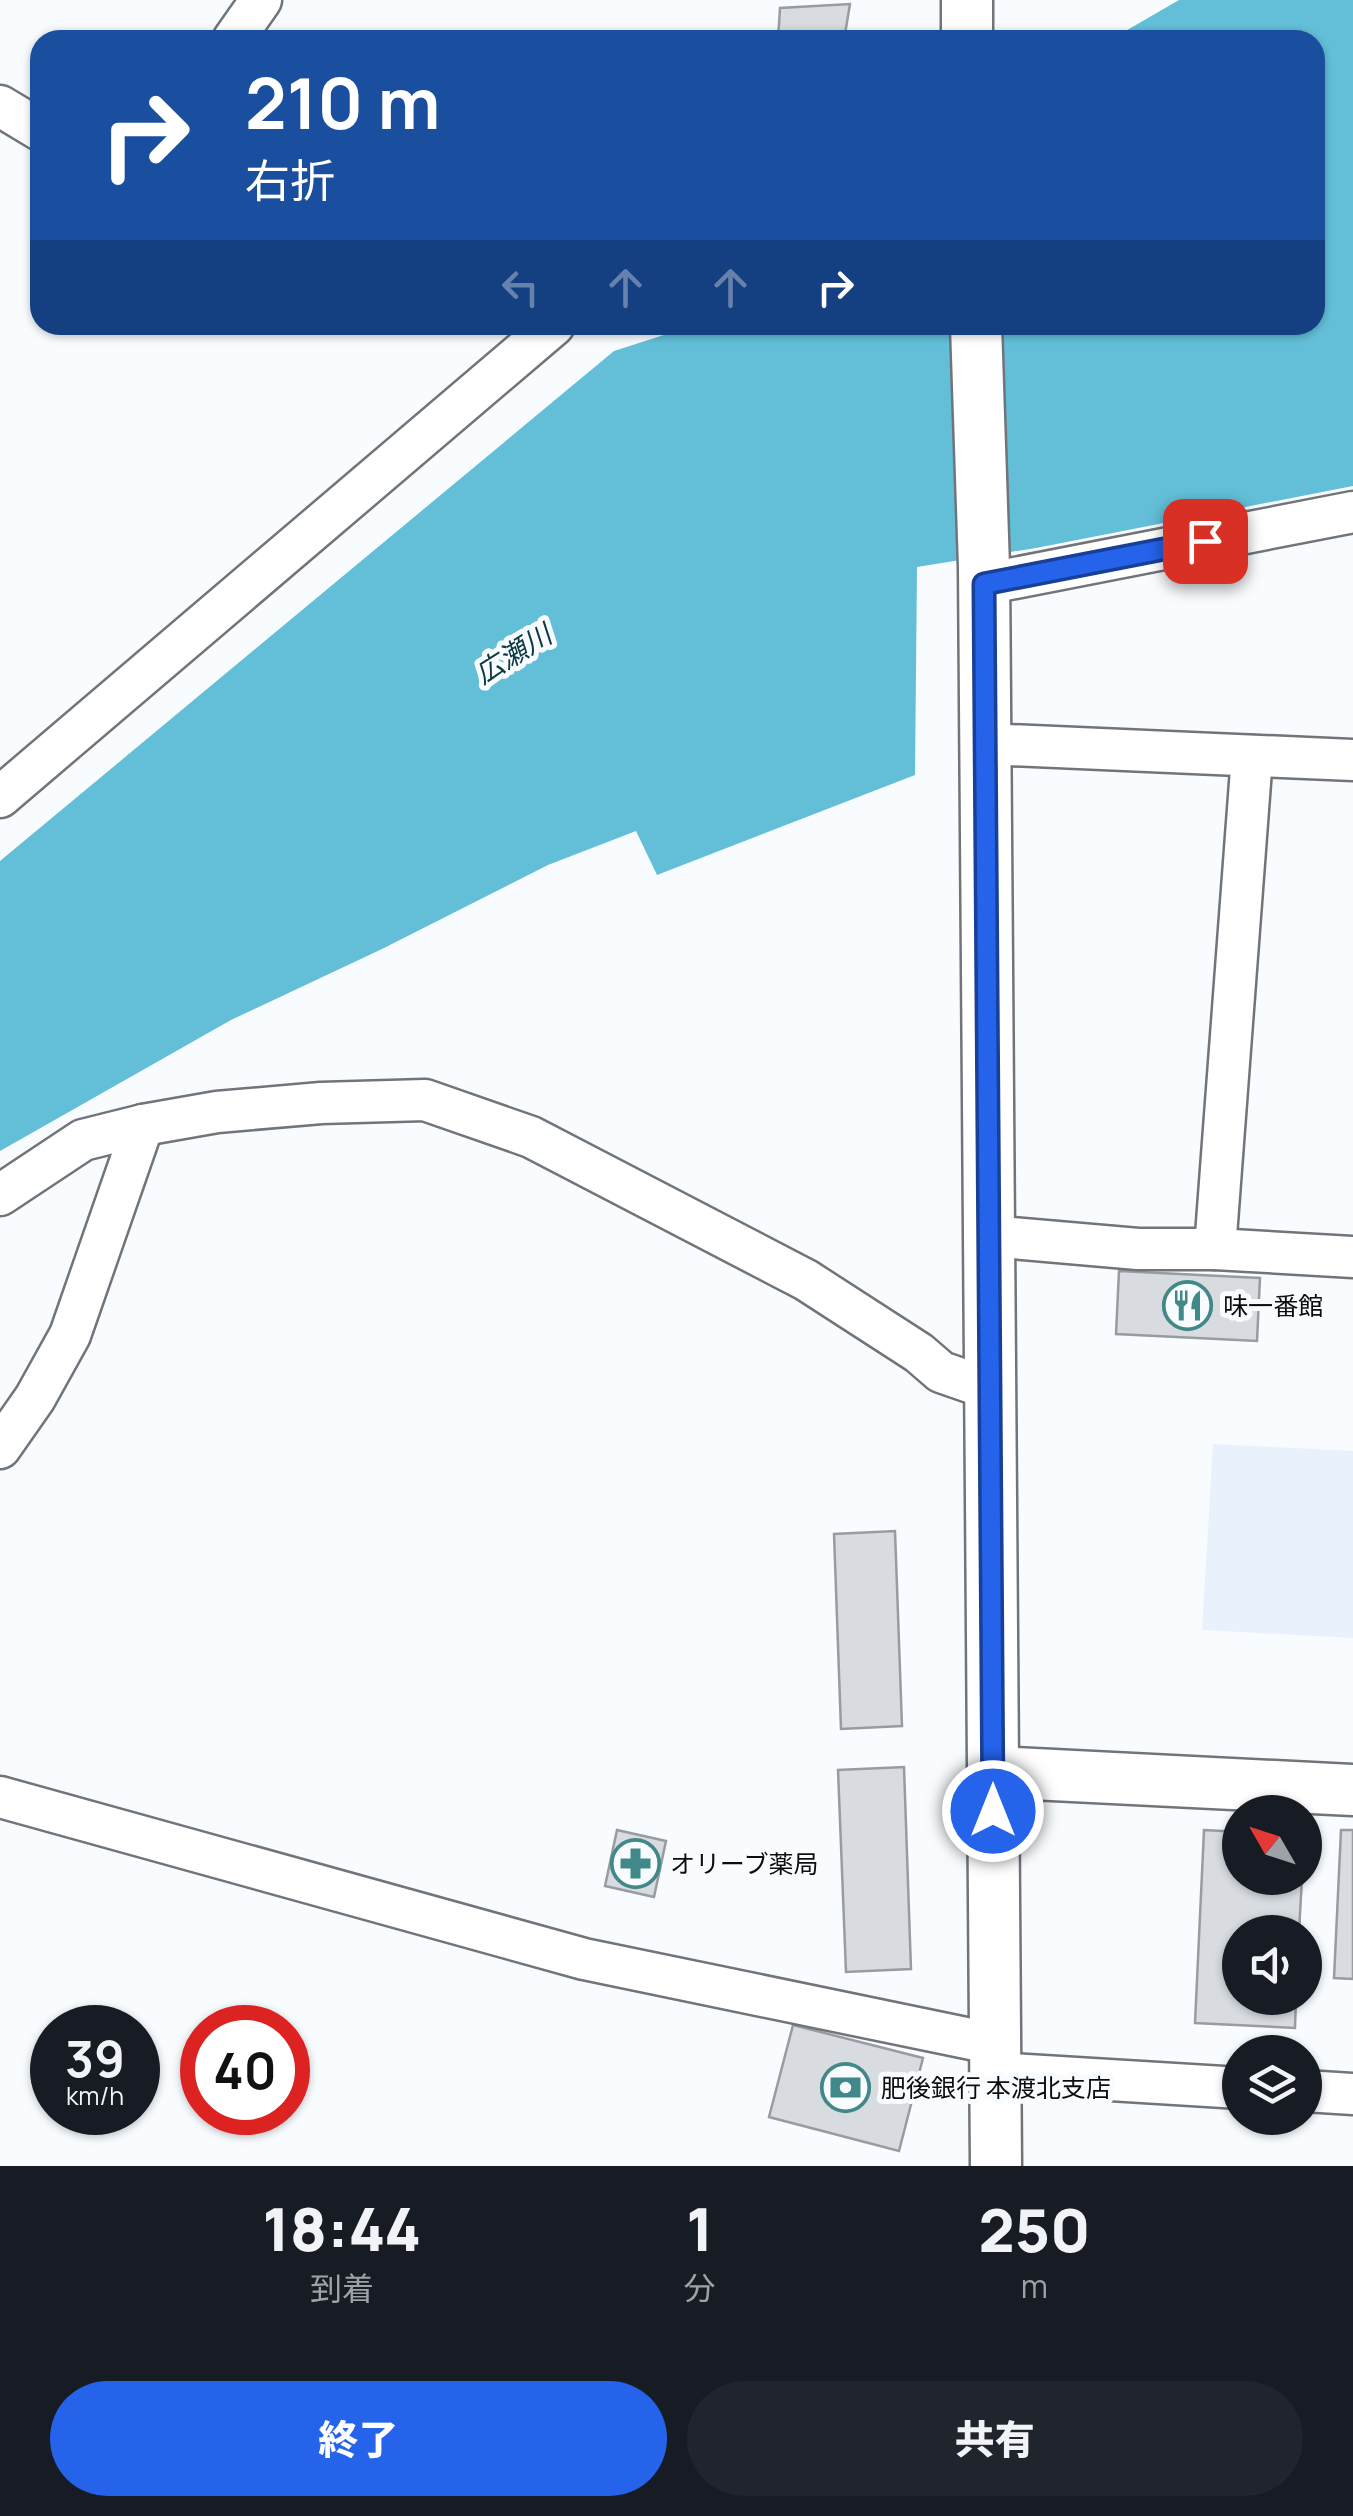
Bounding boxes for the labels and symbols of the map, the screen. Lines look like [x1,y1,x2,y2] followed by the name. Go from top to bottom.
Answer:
[1163,499,1248,584] pin
[467,613,561,692] water label: 広瀬川
[1162,1280,1214,1332] restaurant icon: 味一番館
[1223,1288,1323,1323] place label: 味一番館
[941,1759,1045,1863] position arrow
[1222,1795,1322,1895] north arrow
[609,1838,661,1890] pharmacy icon: オリーブ薬局
[670,1846,819,1881] place label: オリーブ薬局
[180,2005,310,2135] speed limit sign: 40
[820,2062,872,2114] bank icon: 肥後銀行 本渡北支店
[881,2070,1111,2105] place label: 肥後銀行 本渡北支店

